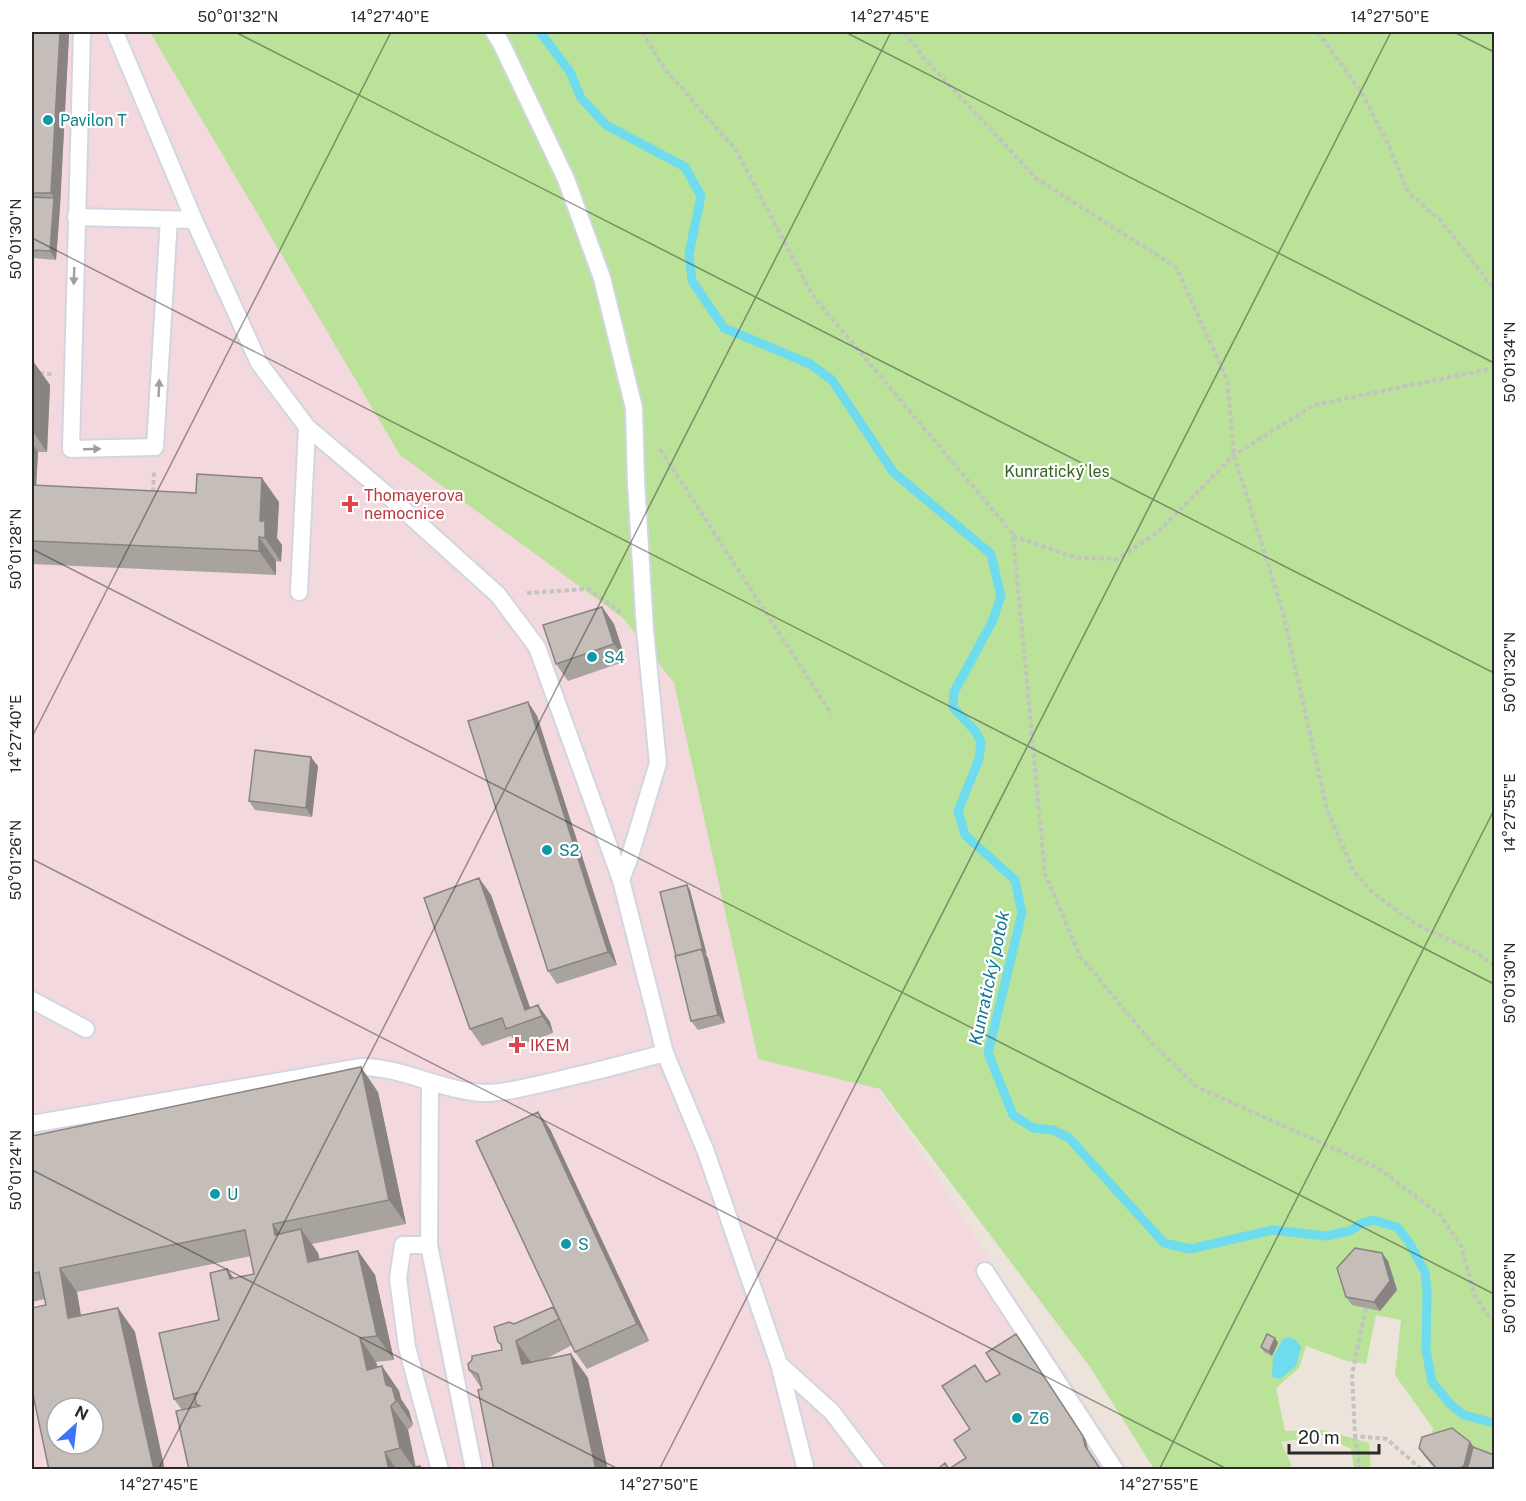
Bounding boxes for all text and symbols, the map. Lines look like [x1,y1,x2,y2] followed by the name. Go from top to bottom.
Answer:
[198,8,278,25] text: 50°01'32"N
[351,8,429,25] text: 14°27'40"E
[851,8,929,25] text: 14°27'45"E
[1351,8,1429,25] text: 14°27'50"E
[60,111,127,130] place label: Pavilon T
[41,113,55,127] marker: Pavilon T
[7,199,24,279] text: 50°01'30"N
[70,266,79,285] one-way arrow
[1501,321,1518,403] text: 50°01'34"N
[154,379,164,398] one-way arrow
[83,444,102,453] one-way arrow
[1004,462,1110,481] park label: Kunratický les
[364,486,463,523] place label: Thomayerova nemocnice
[341,495,359,513] marker: Thomayerova nemocnice
[7,508,24,590] text: 50°01'28"N
[1501,632,1518,712] text: 50°01'32"N
[604,648,625,667] place label: S4
[585,650,599,664] marker: S4
[7,695,24,773] text: 14°27'40"E
[1501,773,1518,853] text: 14°27'55"E
[7,820,24,900] text: 50°01'26"N
[559,841,579,860] place label: S2
[540,843,554,857] marker: S2
[964,909,1014,1047] water label: Kunratický potok
[1501,943,1518,1023] text: 50°01'30"N
[508,1036,526,1054] marker: IKEM
[530,1036,570,1055] place label: IKEM
[7,1130,24,1210] text: 50°01'24"N
[227,1185,238,1204] place label: U
[208,1187,222,1201] marker: U
[578,1235,589,1254] place label: S
[559,1237,573,1251] marker: S
[1501,1252,1518,1334] text: 50°01'28"N
[45,1396,105,1456] north arrow
[72,1402,91,1424] text: N
[1029,1409,1049,1428] place label: Z6
[1010,1411,1024,1425] marker: Z6
[1289,1417,1379,1455] scale bar
[1298,1427,1340,1448] text: 20 m
[120,1476,198,1493] text: 14°27'45"E
[620,1476,698,1493] text: 14°27'50"E
[1119,1476,1199,1493] text: 14°27'55"E

